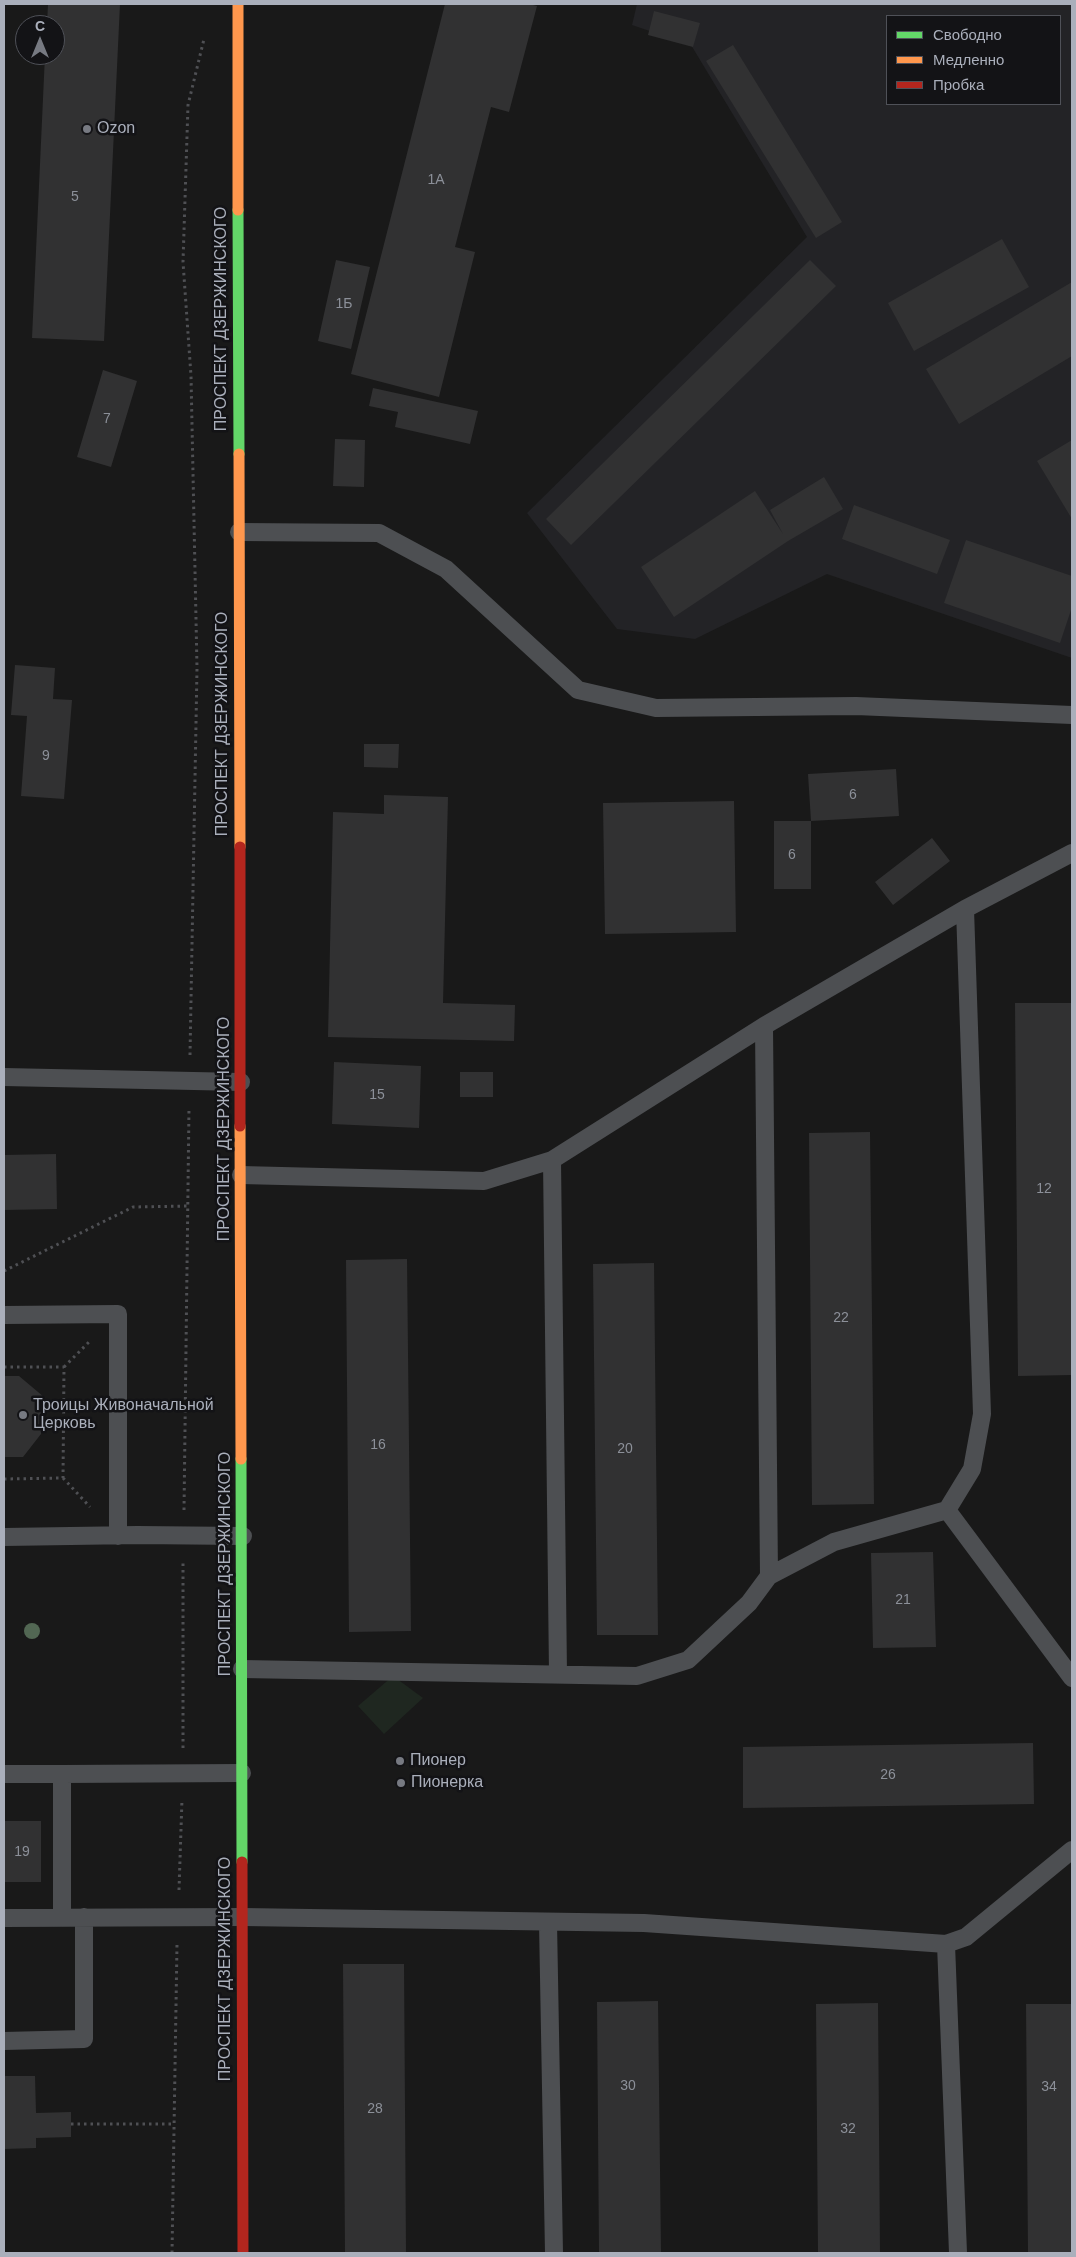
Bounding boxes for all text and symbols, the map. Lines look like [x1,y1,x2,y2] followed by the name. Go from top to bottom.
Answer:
[15,15,65,65] north arrow
[886,15,1061,105] legend
[35,18,45,34] text: С
[933,26,1002,43] text: Свободно
[933,51,1004,68] text: Медленно
[933,76,984,93] text: Пробка
[97,119,135,139] place label: Ozon
[81,123,93,135] marker: Ozon
[427,172,445,188] house number: 1А
[71,189,79,205] house number: 5
[212,207,232,431] street label: ПРОСПЕКТ ДЗЕРЖИНСКОГО
[336,296,352,312] house number: 1Б
[103,411,111,427] house number: 7
[213,612,233,836] street label: ПРОСПЕКТ ДЗЕРЖИНСКОГО
[42,748,50,764] house number: 9
[849,787,857,803] house number: 6
[788,847,796,863] house number: 6
[215,1017,235,1241] street label: ПРОСПЕКТ ДЗЕРЖИНСКОГО
[369,1087,385,1103] house number: 15
[1036,1181,1052,1197] house number: 12
[833,1310,849,1326] house number: 22
[33,1396,214,1434] place label: Троицы Живоначальной Церковь
[17,1409,29,1421] marker: Троицы Живоначальной Церковь
[370,1437,386,1453] house number: 16
[617,1441,633,1457] house number: 20
[216,1452,236,1676] street label: ПРОСПЕКТ ДЗЕРЖИНСКОГО
[895,1592,911,1608] house number: 21
[410,1751,466,1771] place label: Пионер
[394,1755,406,1767] marker: Пионер
[880,1767,896,1783] house number: 26
[411,1773,483,1793] place label: Пионерка
[395,1777,407,1789] marker: Пионерка
[14,1844,30,1860] house number: 19
[216,1857,236,2081] street label: ПРОСПЕКТ ДЗЕРЖИНСКОГО
[620,2078,636,2094] house number: 30
[1041,2079,1057,2095] house number: 34
[367,2101,383,2117] house number: 28
[840,2121,856,2137] house number: 32

